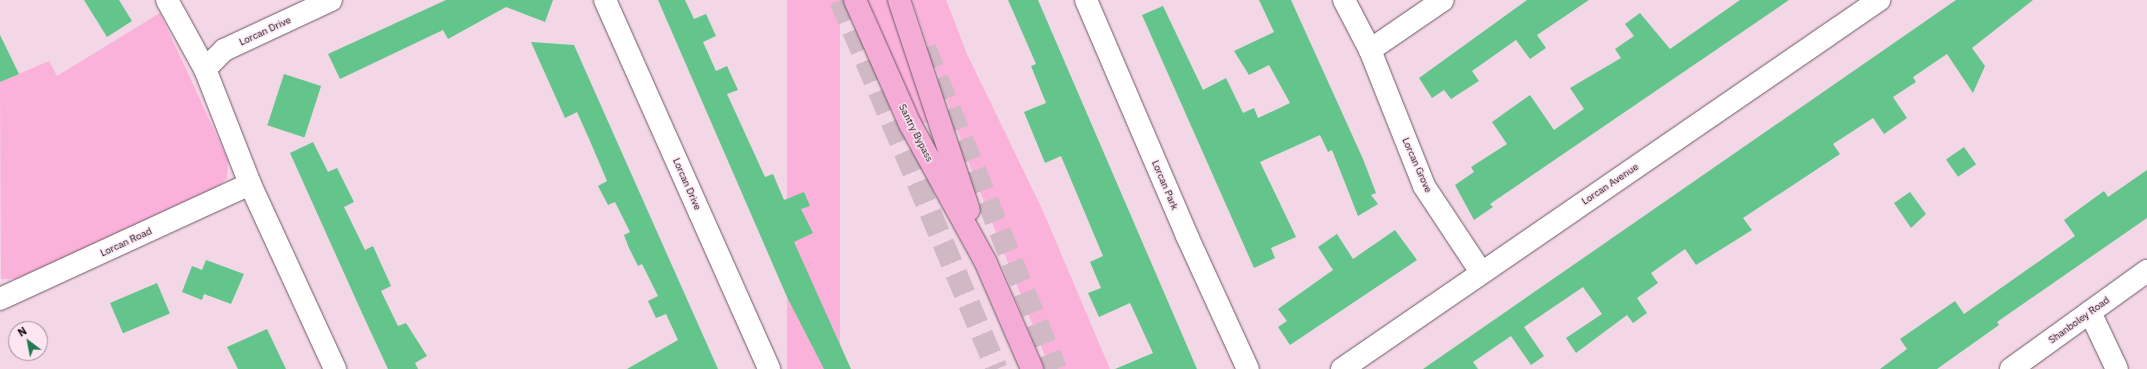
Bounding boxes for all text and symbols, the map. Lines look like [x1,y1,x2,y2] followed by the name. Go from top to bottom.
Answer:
[237,14,293,48] street label: Lorcan Drive
[896,102,936,164] street label: Santry Bypass
[1400,136,1434,194] street label: Lorcan Grove
[670,156,704,212] street label: Lorcan Drive
[1149,158,1181,212] street label: Lorcan Park
[1579,161,1641,207] street label: Lorcan Avenue
[98,225,154,259] street label: Lorcan Road
[2046,294,2112,346] street label: Shanboley Road
[8,321,48,361] north arrow
[15,324,29,340] text: N

